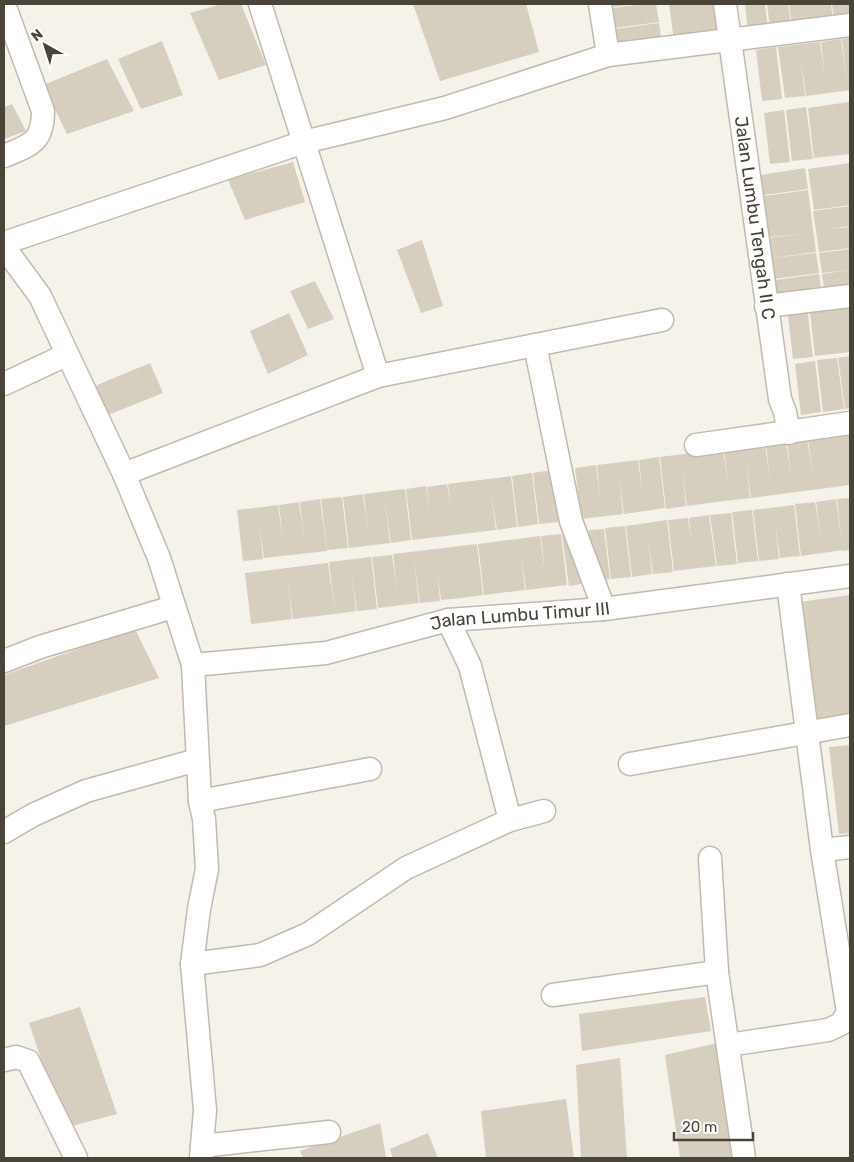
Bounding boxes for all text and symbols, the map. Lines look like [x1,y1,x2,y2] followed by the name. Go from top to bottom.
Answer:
[20,20,70,70] north arrow
[28,26,46,45] text: N
[730,115,780,321] street label: Jalan Lumbu Tengah II C
[428,597,611,635] street label: Jalan Lumbu Timur III
[674,1110,753,1142] scale bar
[682,1118,717,1136] text: 20 m

